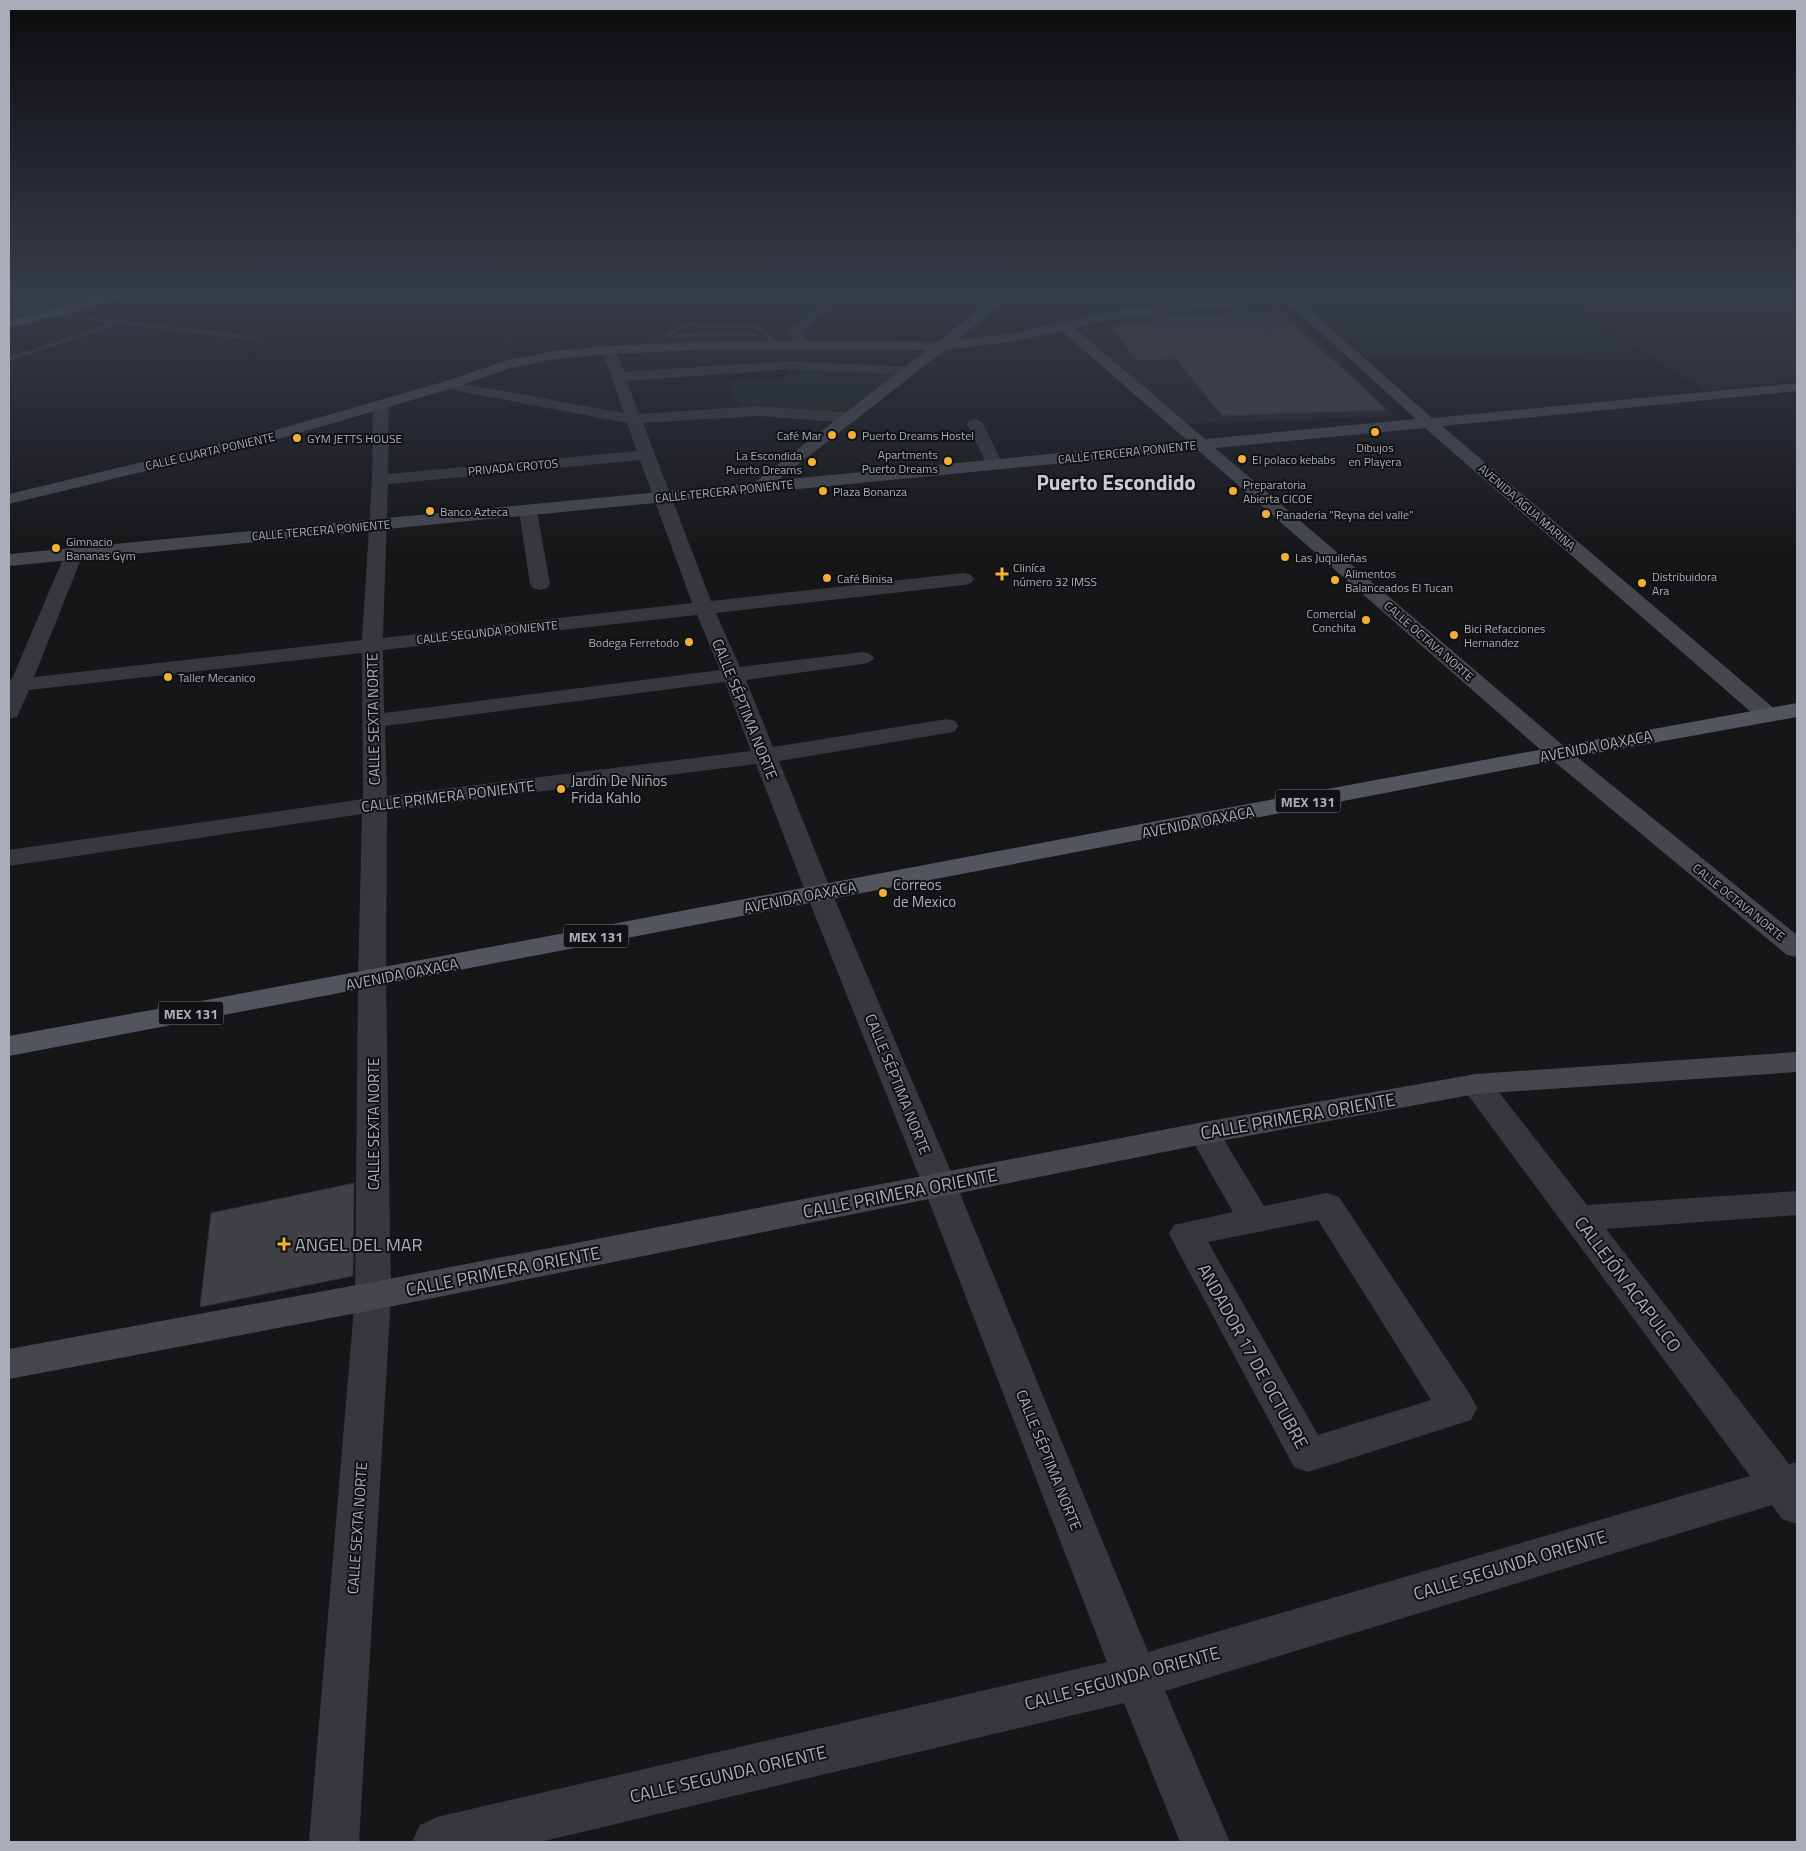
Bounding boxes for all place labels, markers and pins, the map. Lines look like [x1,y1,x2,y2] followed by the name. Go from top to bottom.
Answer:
[777,426,822,445] place label: Café Mar
[862,426,974,445] place label: Puerto Dreams Hostel
[1369,426,1381,438] marker: Dibujos en Playera
[307,429,402,448] place label: GYM JETTS HOUSE
[826,429,838,441] marker: Café Mar
[846,429,858,441] marker: Puerto Dreams Hostel
[291,432,303,444] marker: GYM JETTS HOUSE
[1349,438,1401,471] place label: Dibujos en Playera
[862,445,938,478] place label: Apartments Puerto Dreams
[726,446,802,479] place label: La Escondida Puerto Dreams
[1252,450,1336,469] place label: El polaco kebabs
[1236,453,1248,465] marker: El polaco kebabs
[942,455,954,467] marker: Apartments Puerto Dreams
[806,456,818,468] marker: La Escondida Puerto Dreams
[1243,475,1313,508] place label: Preparatoria Abierta CICOE
[833,482,907,501] place label: Plaza Bonanza
[817,485,829,497] marker: Plaza Bonanza
[1227,485,1239,497] marker: Preparatoria Abierta CICOE
[440,502,508,521] place label: Banco Azteca
[424,505,436,517] marker: Banco Azteca
[1276,505,1413,524] place label: Panaderia "Reyna del valle"
[1260,508,1272,520] marker: Panaderia "Reyna del valle"
[66,532,136,565] place label: Gimnacio Bananas Gym
[50,542,62,554] marker: Gimnacio Bananas Gym
[1295,548,1367,567] place label: Las Juquileñas
[1279,551,1291,563] marker: Las Juquileñas
[1013,558,1097,591] place label: Cliníca número 32 IMSS
[1345,564,1453,597] place label: Alimentos Balanceados El Tucan
[995,567,1009,581] marker: Cliníca número 32 IMSS
[1652,567,1717,600] place label: Distribuidora Ara
[837,569,893,588] place label: Café Binisa
[821,572,833,584] marker: Café Binisa
[1329,574,1341,586] marker: Alimentos Balanceados El Tucan
[1636,577,1648,589] marker: Distribuidora Ara
[1306,604,1356,637] place label: Comercial Conchita
[1360,614,1372,626] marker: Comercial Conchita
[1464,619,1546,652] place label: Bici Refacciones Hernandez
[1448,629,1460,641] marker: Bici Refacciones Hernandez
[588,633,679,652] place label: Bodega Ferretodo
[683,636,695,648] marker: Bodega Ferretodo
[178,668,256,687] place label: Taller Mecanico
[162,671,174,683] marker: Taller Mecanico
[571,769,667,809] place label: Jardín De Niños Frida Kahlo
[555,783,567,795] marker: Jardín De Niños Frida Kahlo
[893,873,956,913] place label: Correos de Mexico
[877,887,889,899] marker: Correos de Mexico
[295,1231,423,1258] place label: ANGEL DEL MAR
[277,1237,291,1251] marker: ANGEL DEL MAR

